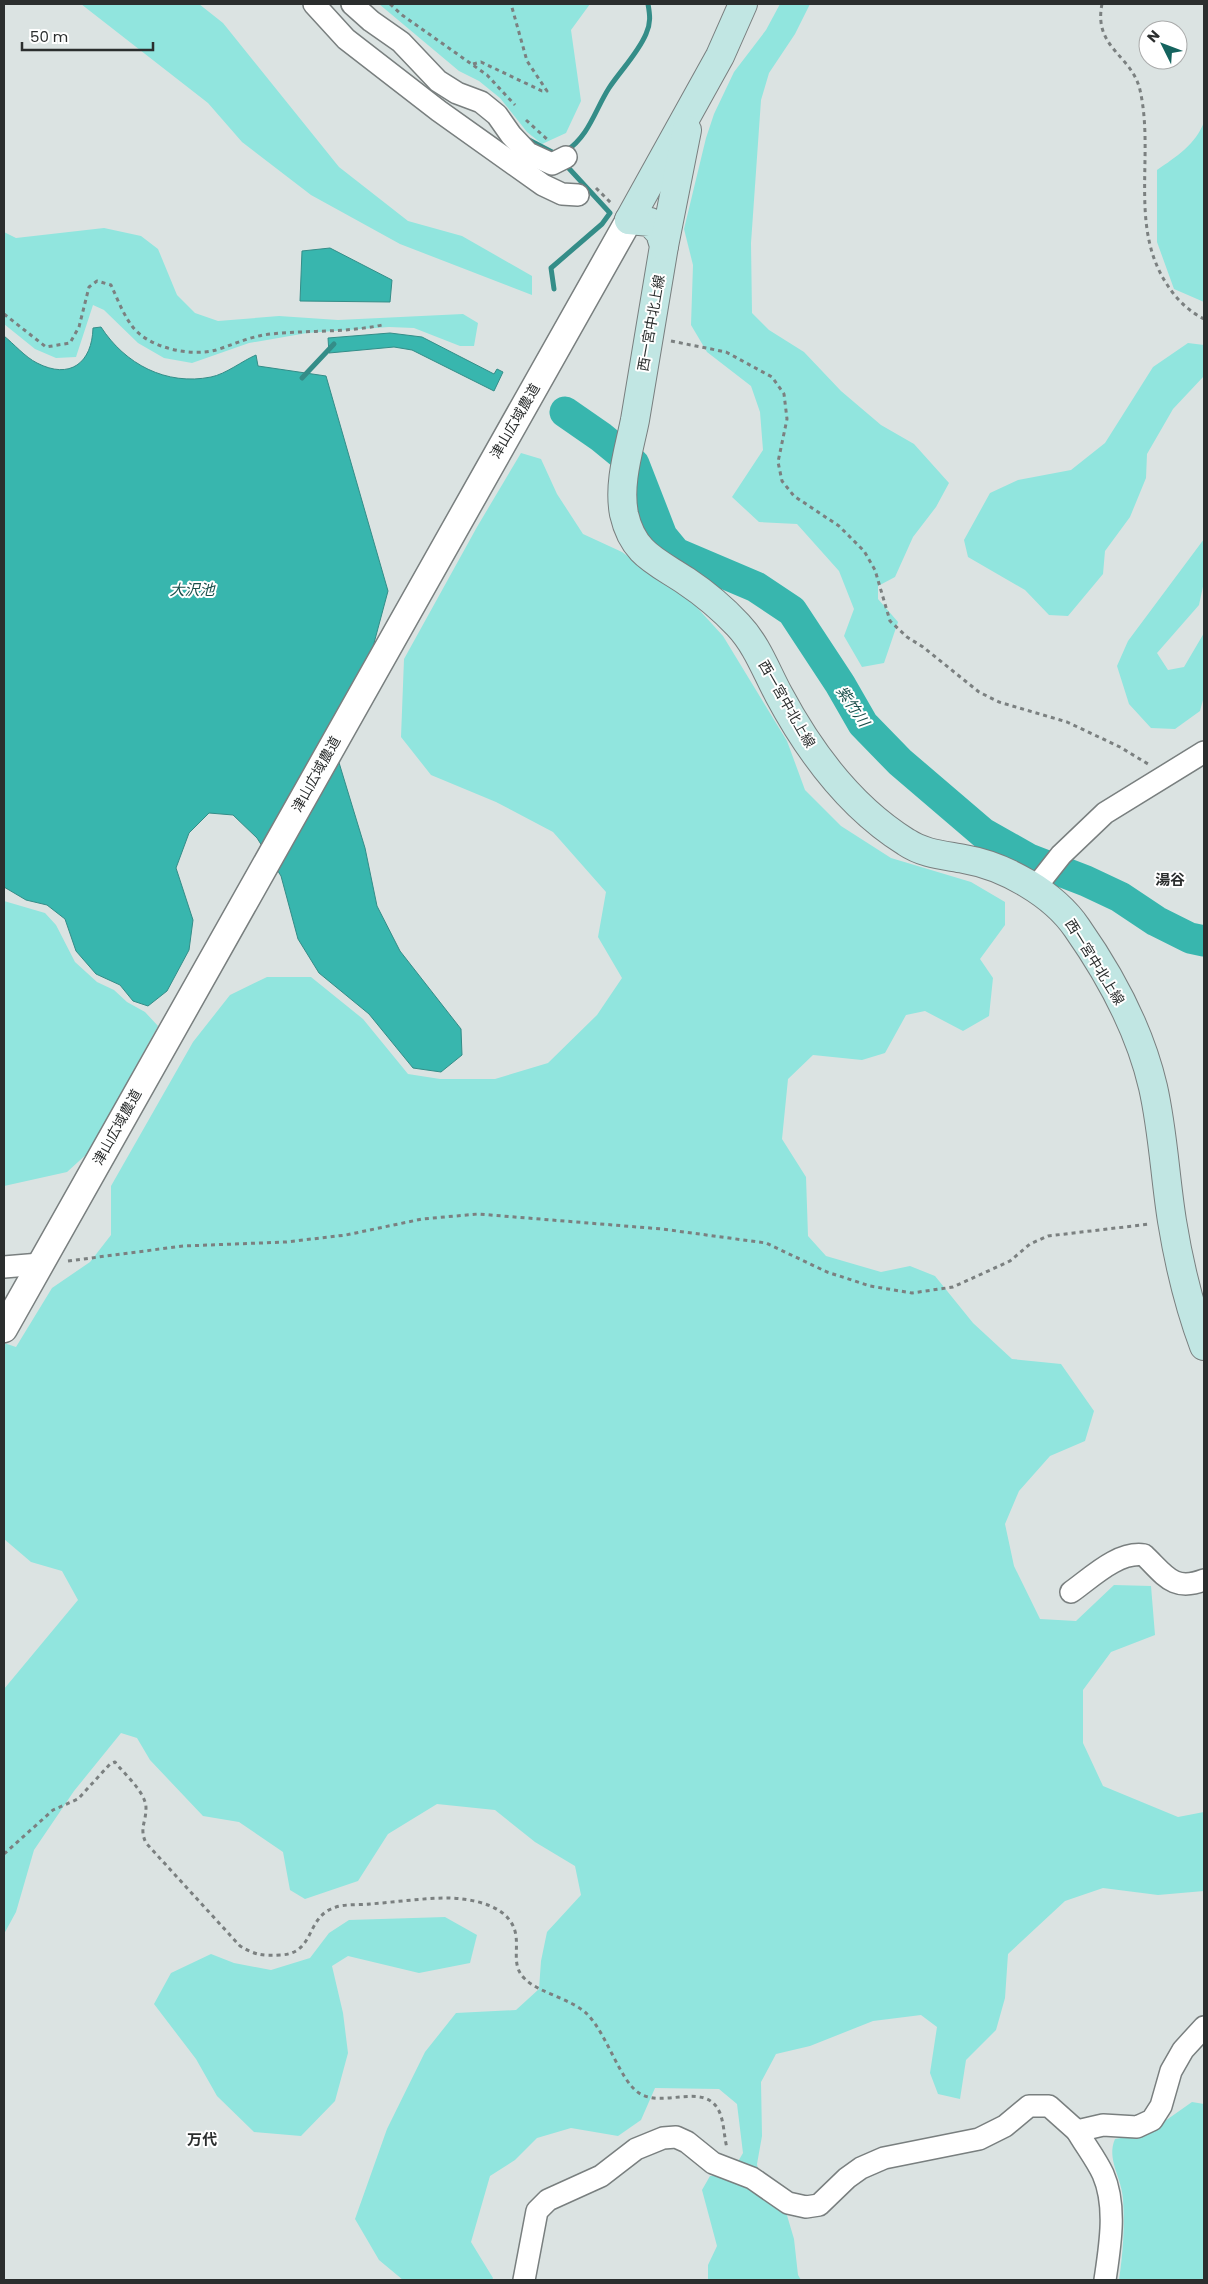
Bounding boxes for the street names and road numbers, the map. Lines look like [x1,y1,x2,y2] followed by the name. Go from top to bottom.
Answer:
[633,273,669,373] street label: 西一宮中北上線
[485,380,545,462] street label: 津山広域農道
[754,657,820,751] street label: 西一宮中北上線
[287,732,345,816] street label: 津山広域農道
[1061,915,1129,1009] street label: 西一宮中北上線
[88,1085,146,1169] street label: 津山広域農道

